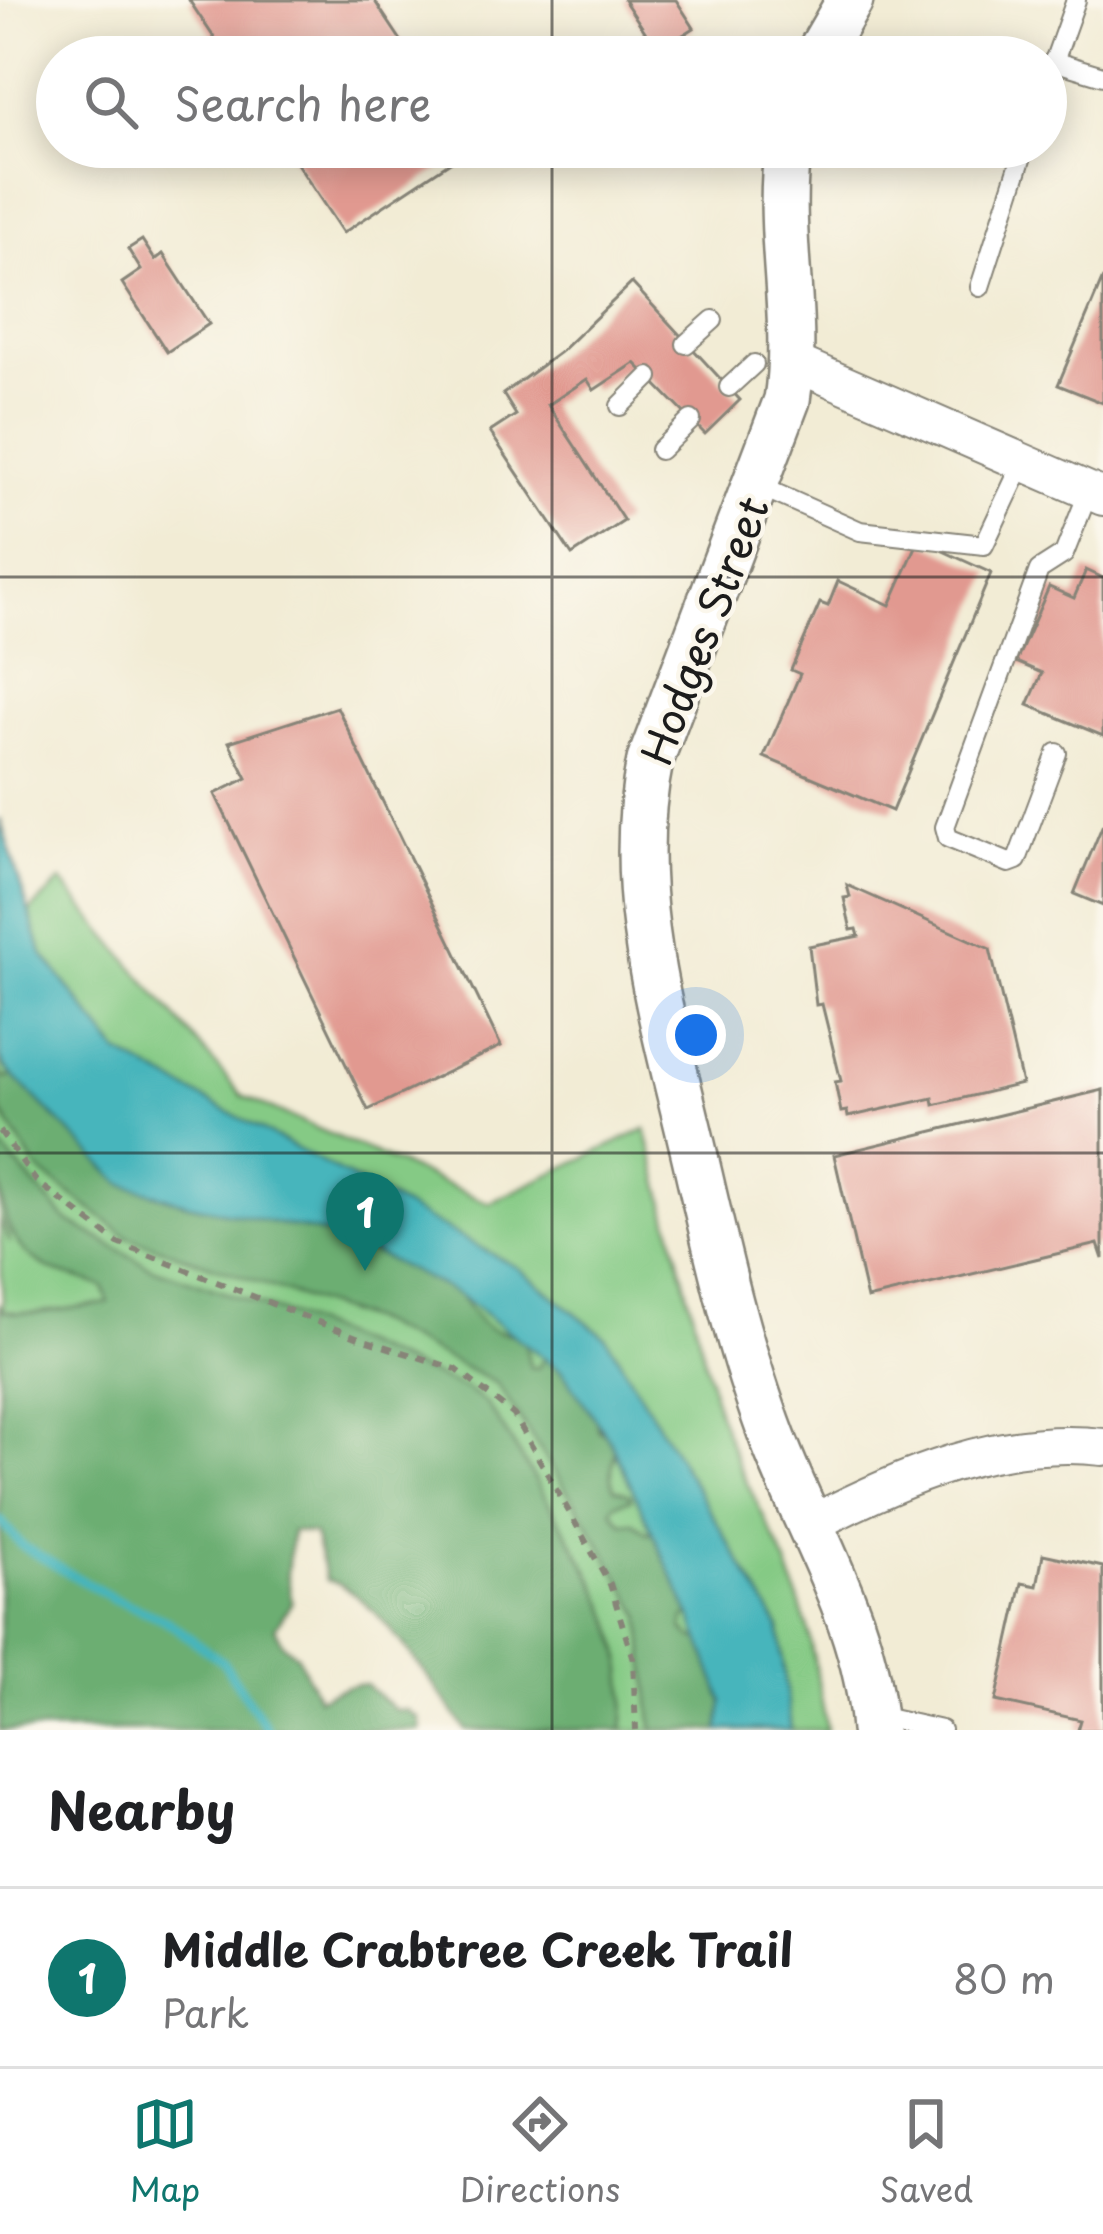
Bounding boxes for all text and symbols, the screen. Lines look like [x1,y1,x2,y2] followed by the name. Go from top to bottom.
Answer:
[36,36,1067,168] search box
[174,68,431,136] text: Search here
[78,69,144,135] icon: search
[623,487,783,773] street label: Hodges Street
[666,1005,726,1065] your location
[326,1172,404,1271] pin: 1
[48,1770,235,1847] text: Nearby
[162,1914,793,1982] text: Middle Crabtree Creek Trail
[78,1948,96,2007] text: 1
[953,1948,1055,2007] text: 80 m
[162,1982,249,2041] text: Park
[130,2091,200,2213] tab: Map
[460,2091,620,2213] tab: Directions
[880,2091,973,2213] tab: Saved

